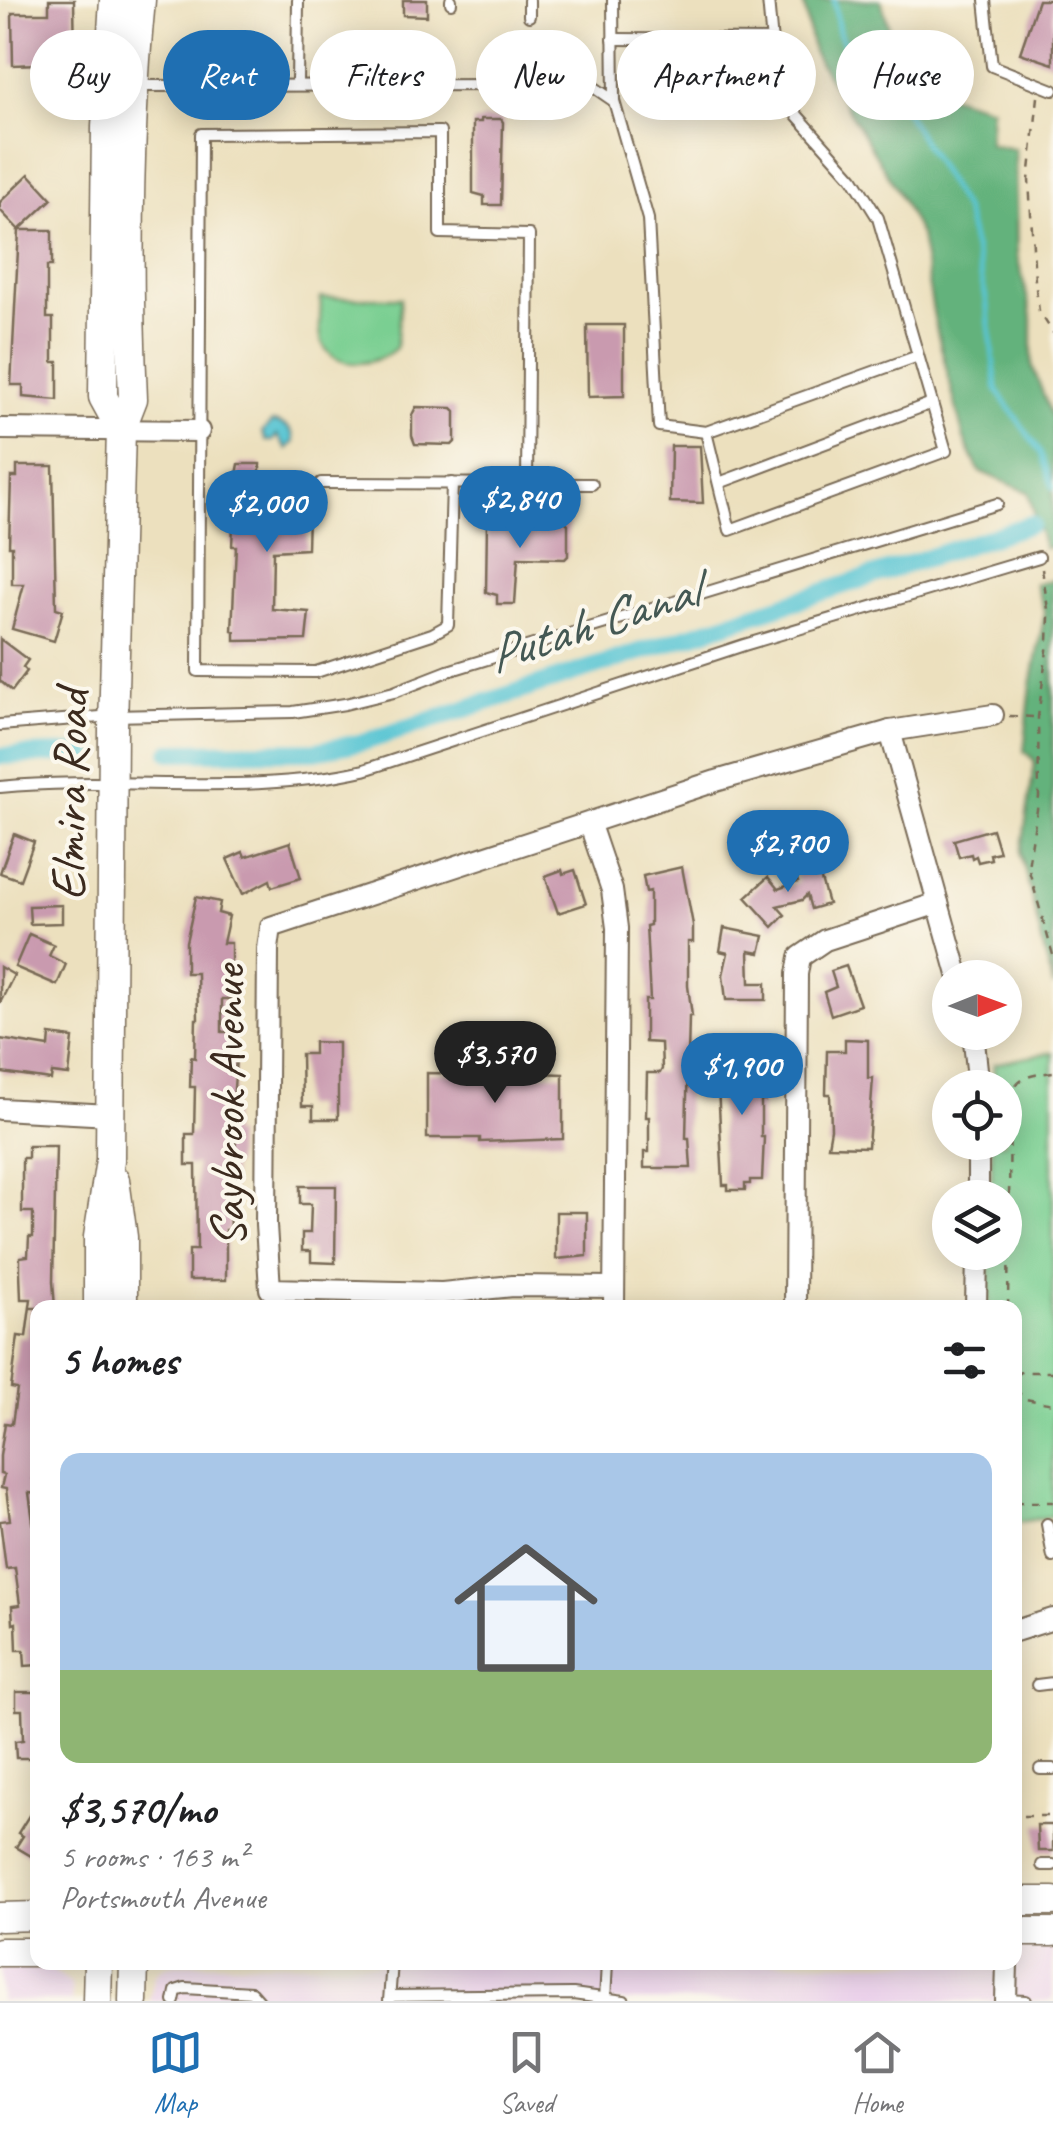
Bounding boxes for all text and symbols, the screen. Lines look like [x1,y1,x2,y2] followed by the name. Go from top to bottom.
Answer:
[30,30,143,120] chip: Buy
[163,30,290,120] chip: Rent
[310,30,456,120] chip: Filters
[476,30,597,120] chip: New
[617,30,816,120] chip: Apartment
[836,30,974,120] chip: House
[439,466,601,551] pin: $2,840
[186,470,348,555] pin: $2,000
[481,478,559,519] text: $2,840
[228,482,306,523] text: $2,000
[479,553,722,688] water label: Putah Canal
[36,682,103,901] street label: Elmira Road
[707,810,869,895] pin: $2,700
[749,822,827,863] text: $2,700
[932,960,1022,1050] north arrow
[932,960,1022,1270] map controls
[196,962,259,1247] street label: Saybrook Avenue
[414,1021,576,1106] pin: $3,570
[456,1033,534,1074] text: $3,570
[661,1033,823,1118] pin: $1,900
[703,1045,781,1086] text: $1,900
[932,1070,1022,1160] button: locate
[932,1180,1022,1270] button: layers
[937,1333,992,1388] icon: filters
[60,1334,178,1387] text: 5 homes
[436,1518,616,1698] icon: home
[60,1783,216,1836] text: $3,570/mo
[60,1836,247,1877] text: 5 rooms · 163 m²
[60,1877,266,1918] text: Portsmouth Avenue
[148,2025,203,2120] tab: Map
[499,2025,554,2120] tab: Saved
[850,2025,905,2120] tab: Home

